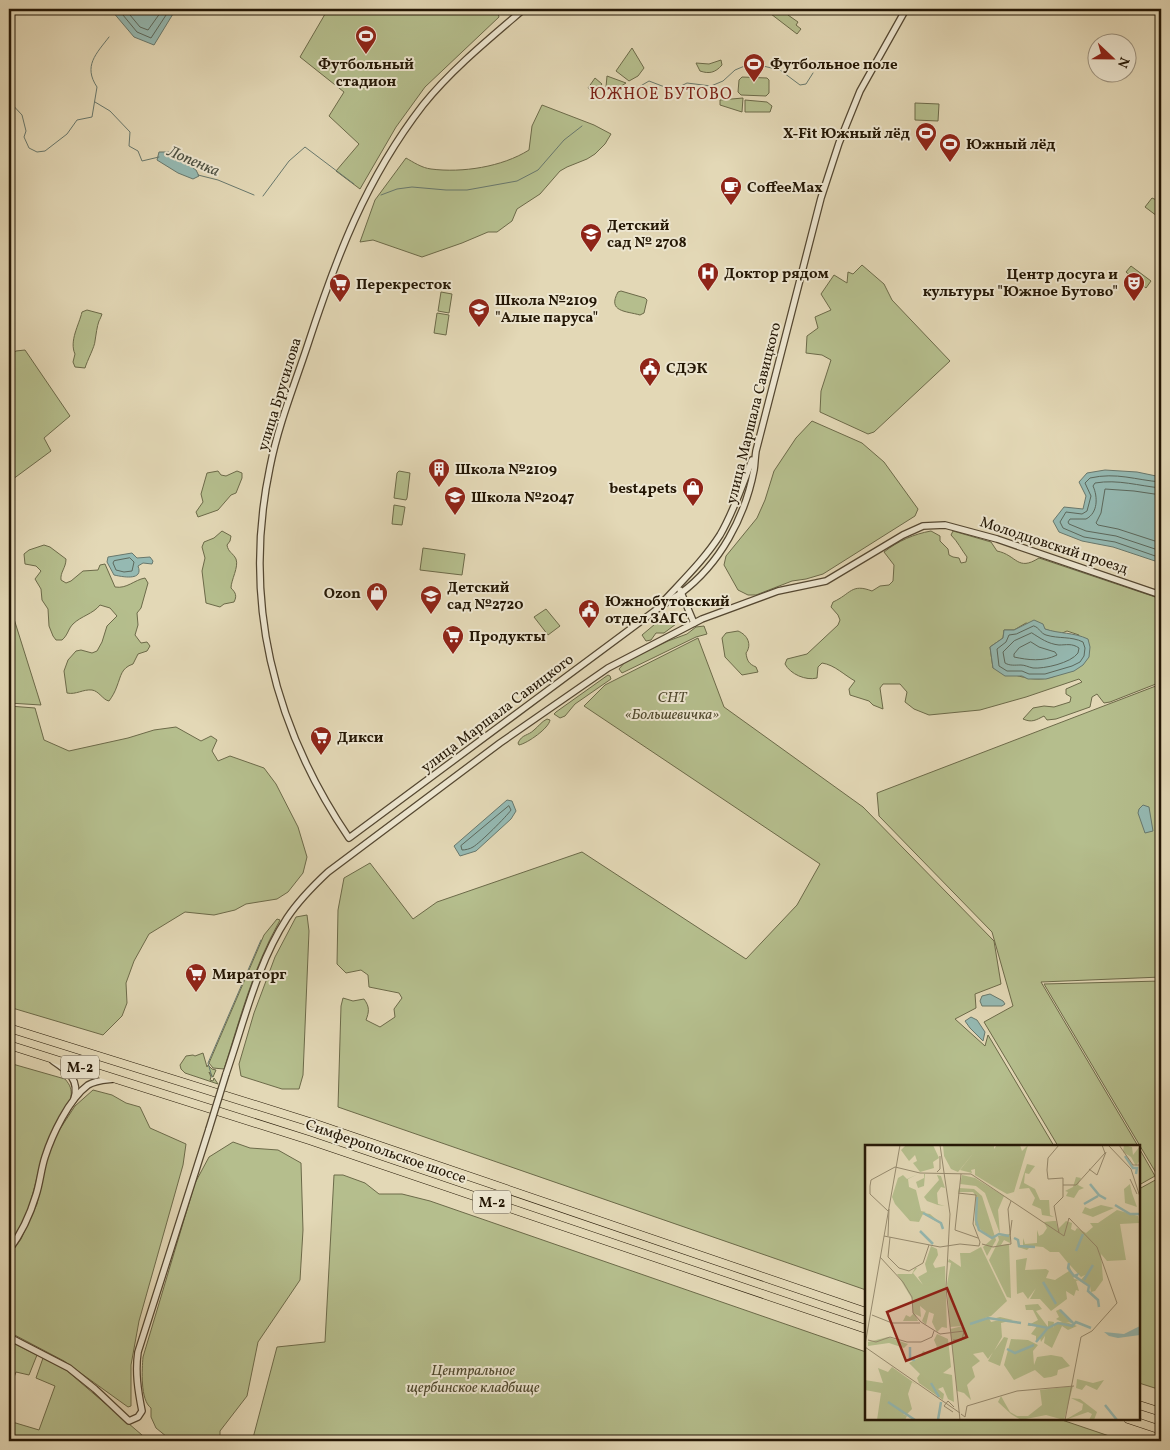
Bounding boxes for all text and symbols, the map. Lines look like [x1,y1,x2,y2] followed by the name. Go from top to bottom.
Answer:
[354,24,378,55] sports icon: Футбольный стадион
[1088,32,1138,82] north arrow
[742,52,766,83] sports icon: Футбольное поле
[1112,54,1133,71] text: N
[318,55,414,93] place label: Футбольный стадион
[770,55,898,76] place label: Футбольное поле
[589,84,733,106] district label: ЮЖНОЕ БУТОВО
[914,121,938,152] sports icon: X-Fit Южный лёд
[783,124,910,145] place label: X-Fit Южный лёд
[938,132,962,163] sports icon: Южный лёд
[966,135,1056,156] place label: Южный лёд
[163,141,223,183] water label: Лопенка
[719,175,743,206] cafe icon: CoffeeMax
[747,178,823,199] place label: CoffeeMax
[607,216,687,254] place label: Детский сад № 2708
[579,222,603,253] school or university icon: Детский сад № 2708
[696,261,720,292] hospital icon: Доктор рядом
[724,264,829,285] place label: Доктор рядом
[923,265,1118,303] place label: Центр досуга и культуры "Южное Бутово"
[1122,271,1146,302] theatre icon: Центр досуга и культуры "Южное Бутово"
[328,272,352,303] supermarket icon: Перекресток
[356,275,451,296] place label: Перекресток
[495,291,598,329] place label: Школа №2109 "Алые паруса"
[467,297,491,328] school or university icon: Школа №2109 "Алые паруса"
[722,320,787,506] street label: улица Маршала Савицкого
[253,335,308,454] street label: улица Брусилова
[638,356,662,387] public building icon: СДЭК
[666,359,707,380] place label: СДЭК
[427,457,451,488] building icon: Школа №2109
[455,460,557,481] place label: Школа №2109
[681,476,705,507] shop icon: best4pets
[609,479,677,500] place label: best4pets
[443,485,467,516] school or university icon: Школа №2047
[471,488,575,509] place label: Школа №2047
[977,513,1131,580] street label: Молодцовский проезд
[447,578,524,616] place label: Детский сад №2720
[365,581,389,612] shop icon: Ozon
[324,584,361,605] place label: Ozon
[419,584,443,615] school or university icon: Детский сад №2720
[605,592,730,630] place label: Южнобутовский отдел ЗАГС
[577,598,601,629] public building icon: Южнобутовский отдел ЗАГС
[441,624,465,655] supermarket icon: Продукты
[469,627,546,648] place label: Продукты
[417,650,579,779] street label: улица Маршала Савицкого
[625,688,719,726] park label: СНТ «Большевичка»
[309,725,333,756] supermarket icon: Дикси
[337,728,384,749] place label: Дикси
[184,962,208,993] supermarket icon: Мираторг
[212,965,287,986] place label: Мираторг
[61,1056,99,1078] road number: М-2
[302,1115,469,1190] street label: Симферопольское шоссе
[865,1145,1140,1420] inset map
[473,1190,511,1214] road number: М-2
[407,1361,540,1399] park label: Центральное щербинское кладбище

